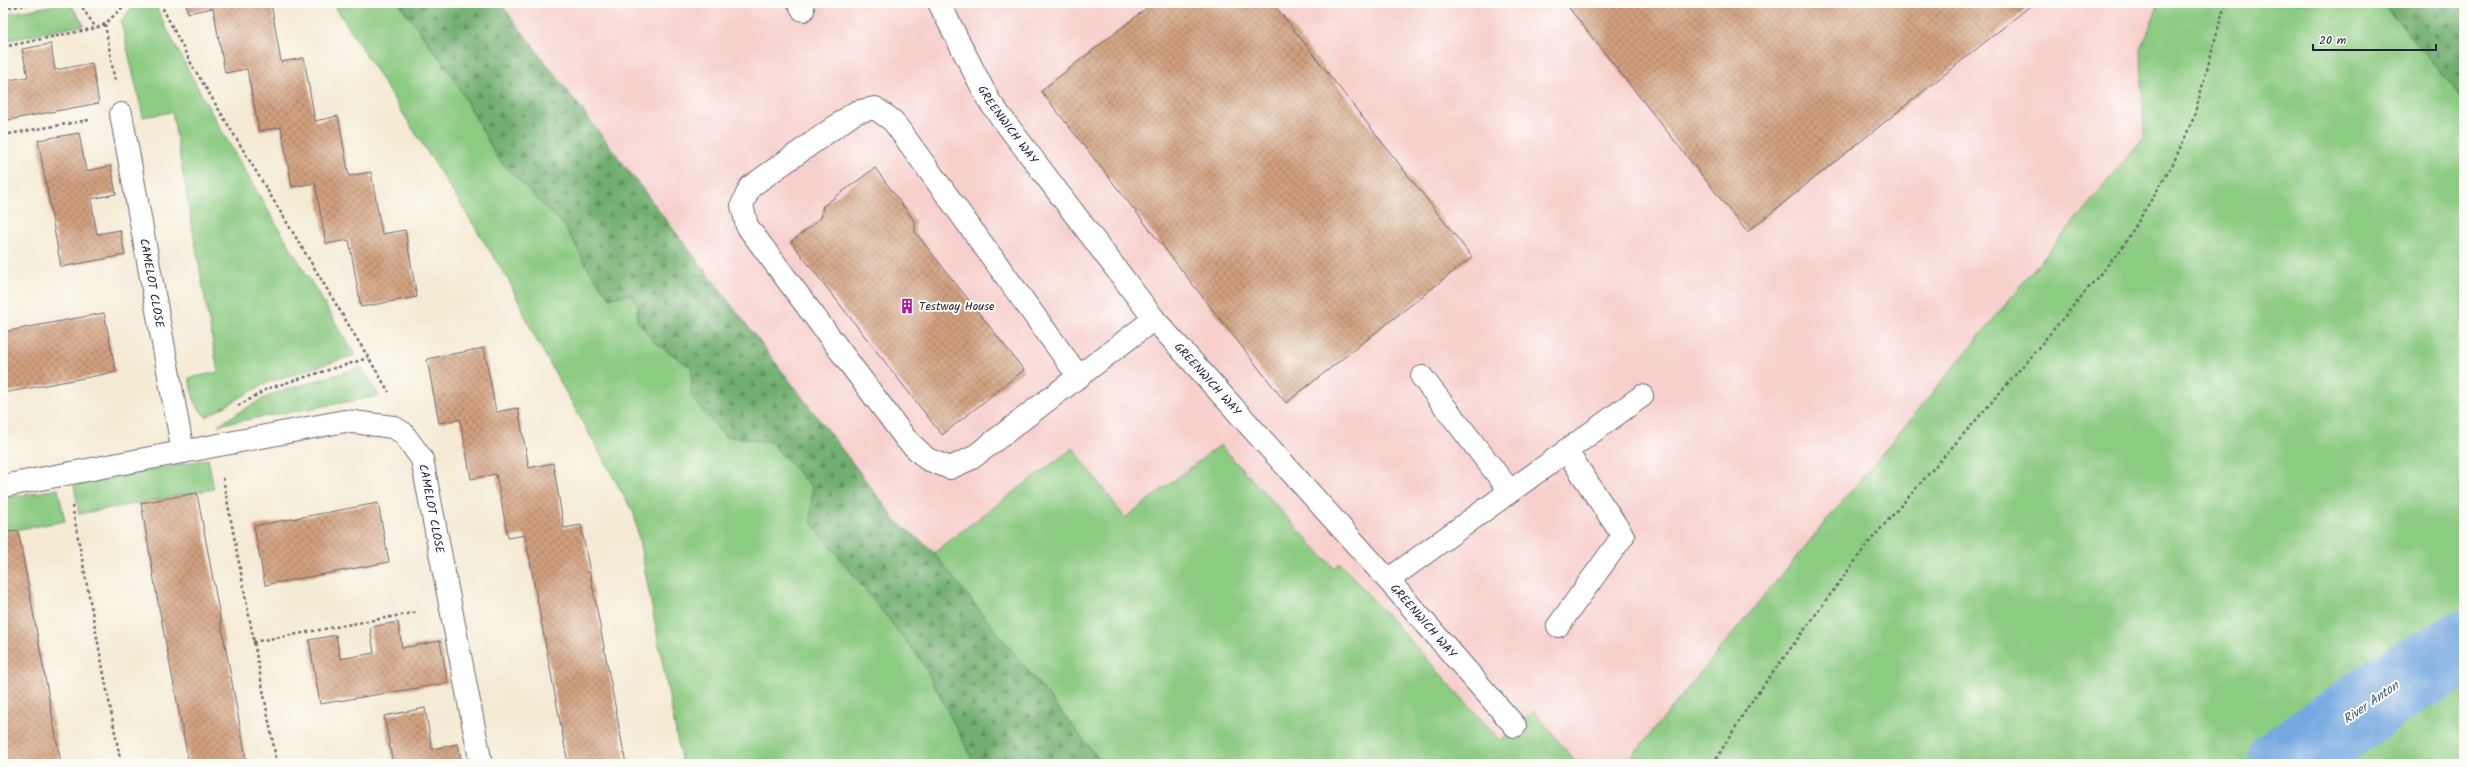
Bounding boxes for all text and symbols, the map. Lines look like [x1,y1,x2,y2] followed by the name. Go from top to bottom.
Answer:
[2313,26,2436,52] scale bar
[2319,31,2347,50] text: 20 m
[973,82,1043,169] street label: GREENWICH WAY
[135,237,170,330] street label: CAMELOT CLOSE
[898,297,916,315] building icon: Testway House
[919,297,995,316] place label: Testway House
[1170,338,1247,421] street label: GREENWICH WAY
[414,462,450,556] street label: CAMELOT CLOSE
[1386,579,1462,663] street label: GREENWICH WAY
[2339,675,2404,730] water label: River Anton

